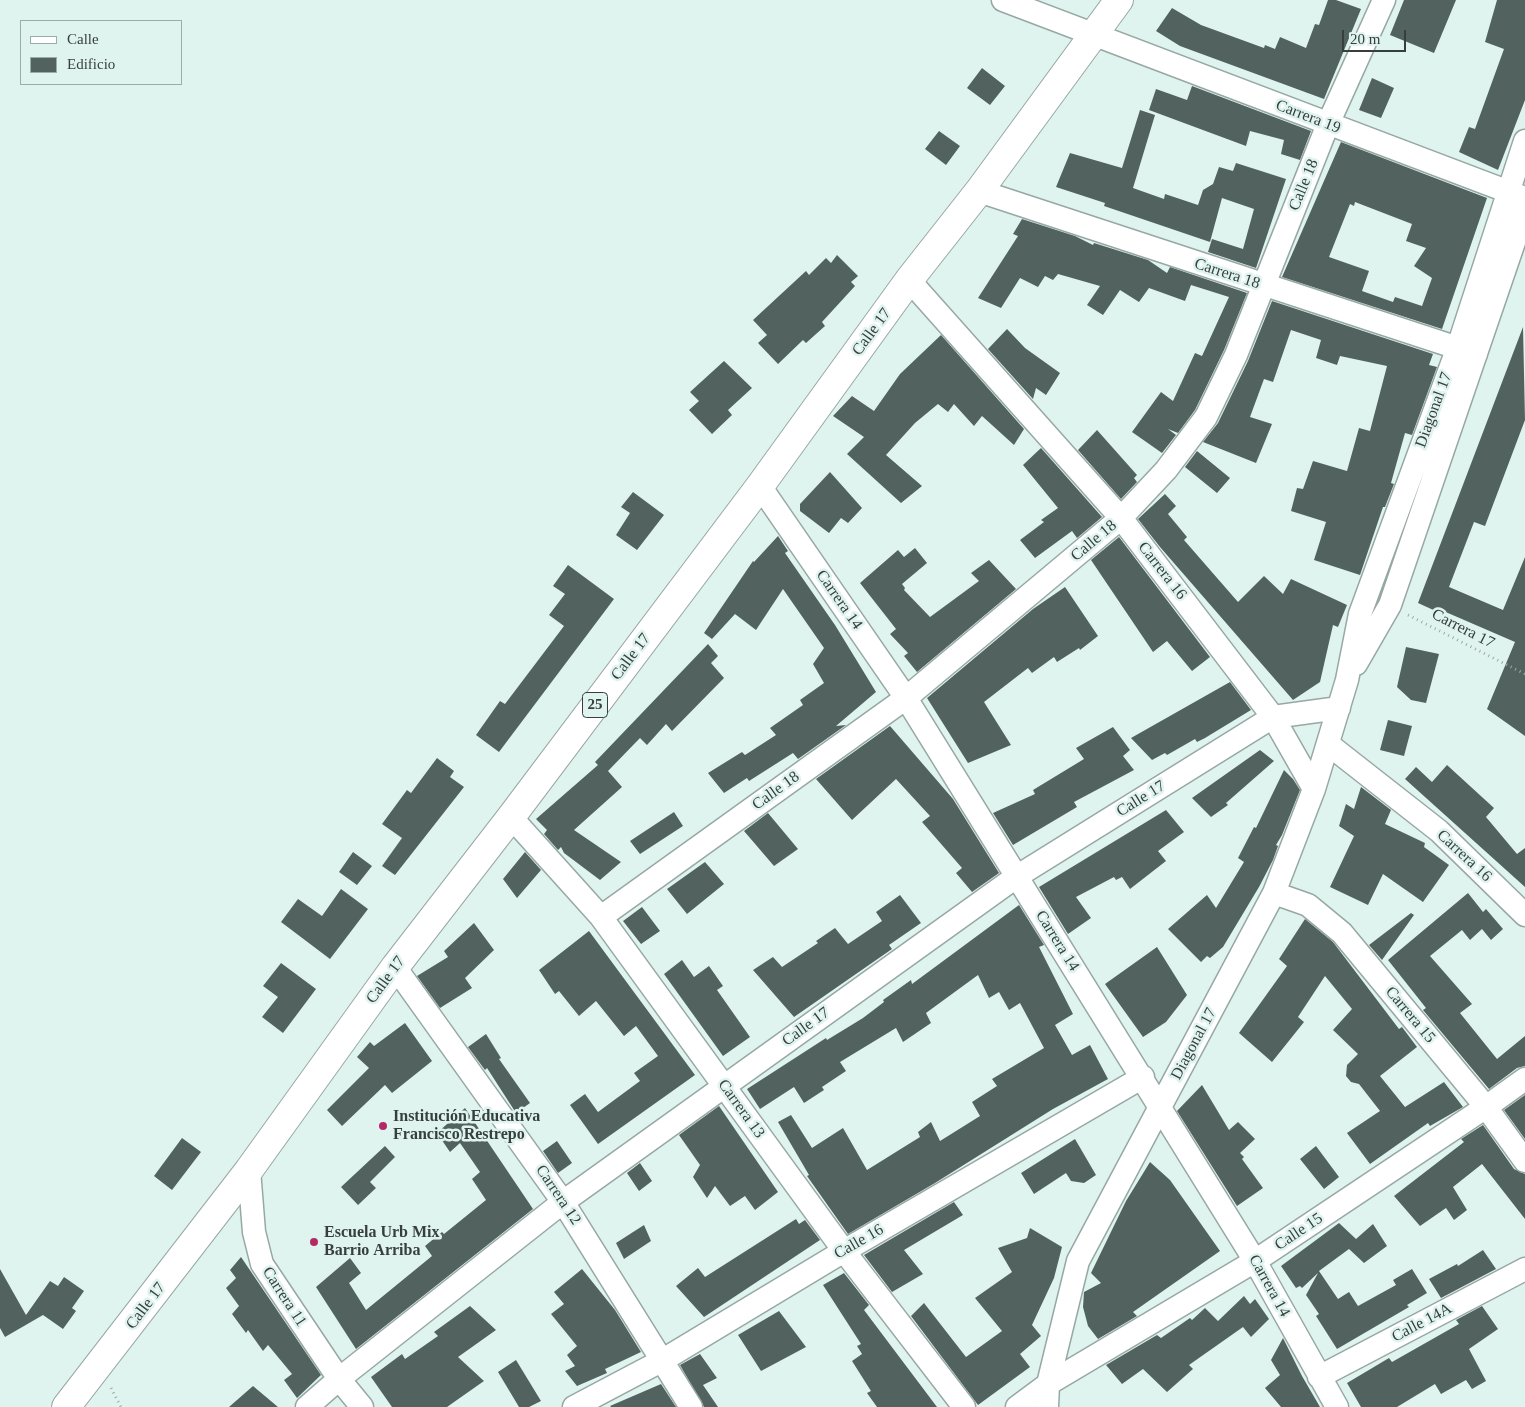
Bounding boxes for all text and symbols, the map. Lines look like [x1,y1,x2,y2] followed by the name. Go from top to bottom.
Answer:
[20,20,182,85] legend
[1345,20,1409,52] scale bar
[67,31,99,47] text: Calle
[1350,31,1380,47] text: 20 m
[67,56,115,72] text: Edificio
[1273,96,1343,138] street label: Carrera 19
[1285,156,1323,214] street label: Calle 18
[1192,254,1262,294] street label: Carrera 18
[848,305,896,359] street label: Calle 17
[1412,370,1456,450] street label: Diagonal 17
[1067,516,1121,566] street label: Calle 18
[1134,538,1190,604] street label: Carrera 16
[812,567,866,633] street label: Carrera 14
[1428,605,1498,653] street label: Carrera 17
[607,630,655,684] street label: Calle 17
[582,692,608,718] road number: 25
[749,767,803,815] street label: Calle 18
[1113,777,1169,821] street label: Calle 17
[1433,826,1495,886] street label: Carrera 16
[1031,907,1083,975] street label: Carrera 14
[362,953,410,1007] street label: Calle 17
[1381,983,1439,1047] street label: Carrera 15
[779,1003,833,1051] street label: Calle 17
[1167,1005,1221,1083] street label: Diagonal 17
[713,1076,769,1142] street label: Carrera 13
[393,1107,540,1145] place label: Institución Educativa Francisco Restrepo
[377,1120,389,1132] marker: Institución Educativa Francisco Restrepo
[531,1161,585,1229] street label: Carrera 12
[1271,1209,1327,1255] street label: Calle 15
[831,1220,887,1264] street label: Calle 16
[324,1223,440,1261] place label: Escuela Urb Mix Barrio Arriba
[308,1236,320,1248] marker: Escuela Urb Mix Barrio Arriba
[1244,1252,1294,1320] street label: Carrera 14
[258,1264,310,1330] street label: Carrera 11
[122,1279,170,1333] street label: Calle 17
[1389,1299,1455,1347] street label: Calle 14A

